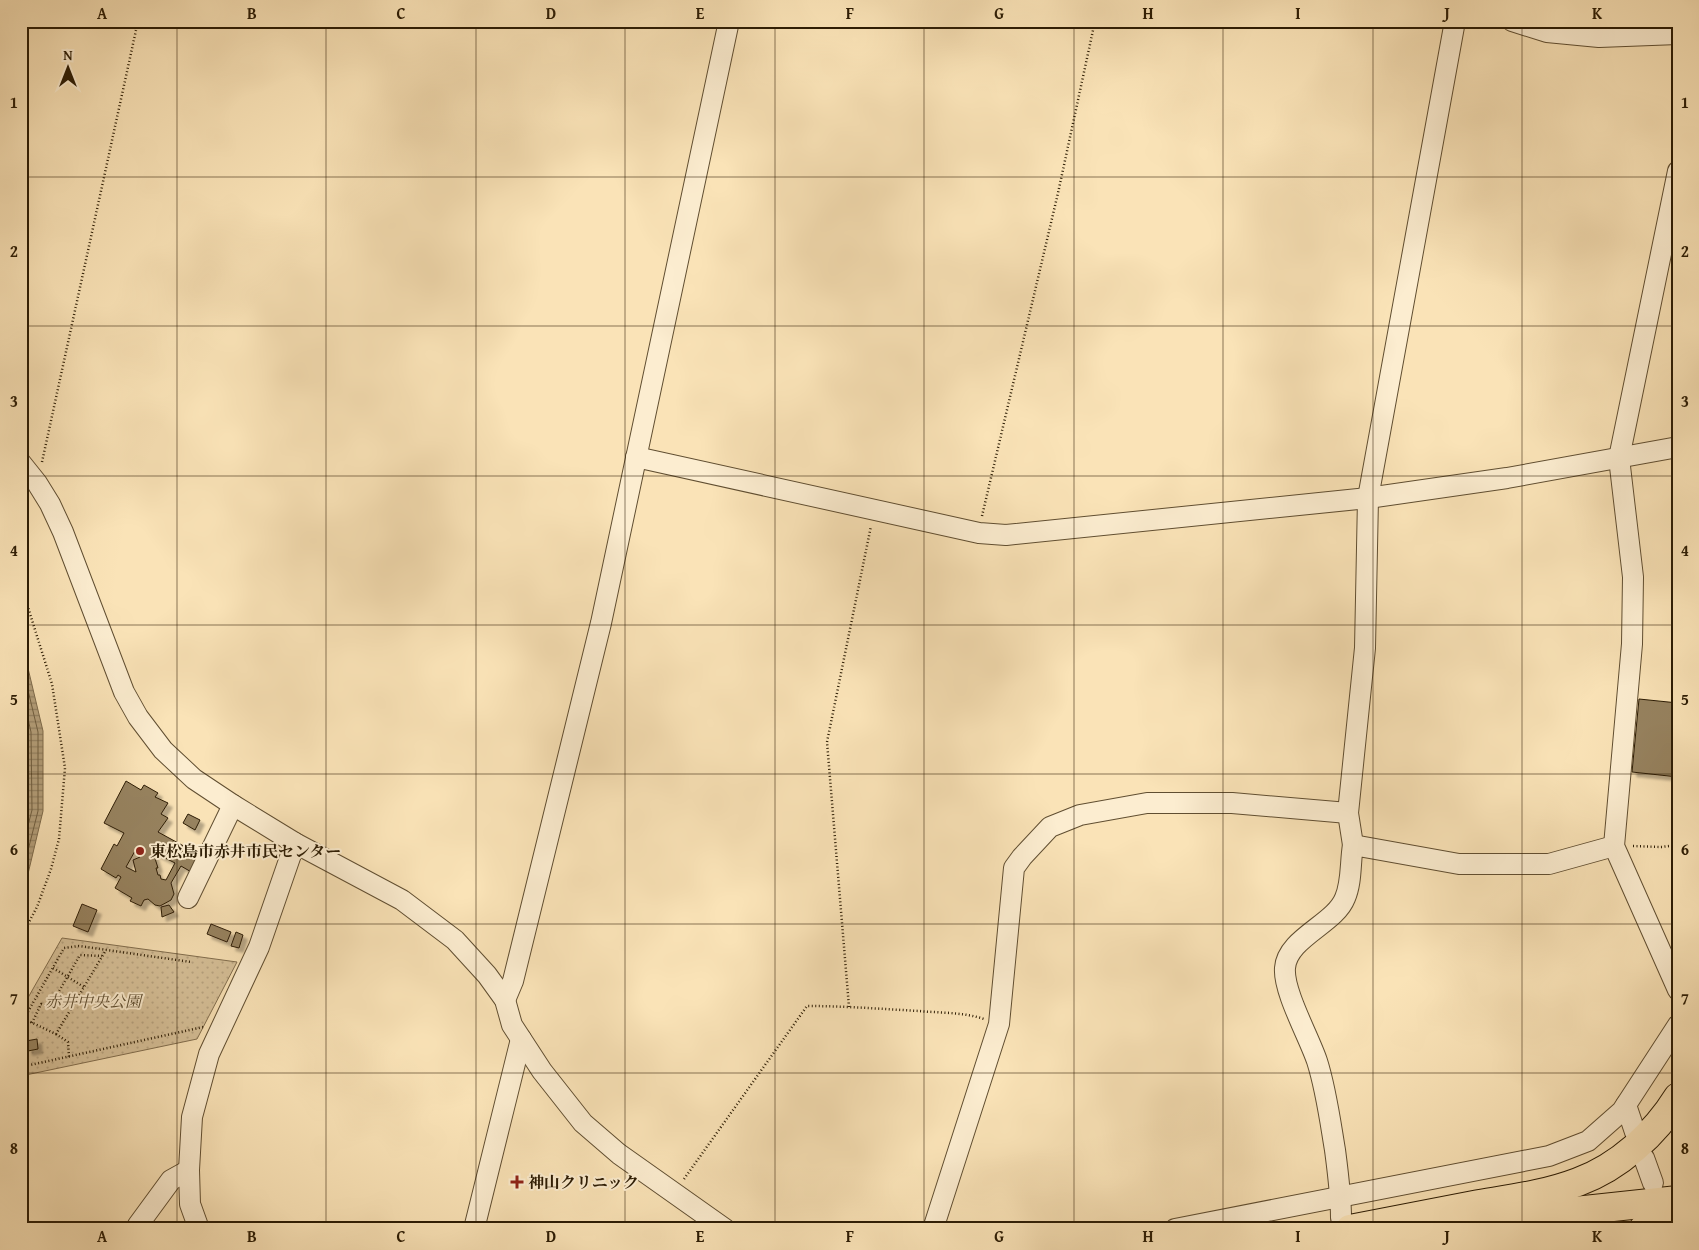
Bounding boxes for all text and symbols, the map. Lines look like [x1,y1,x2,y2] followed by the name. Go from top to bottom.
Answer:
[97,1,108,25] text: A
[247,1,257,25] text: B
[396,1,406,25] text: C
[546,1,556,25] text: D
[696,1,705,25] text: E
[846,1,854,25] text: F
[994,1,1004,25] text: G
[1142,1,1154,25] text: H
[1295,1,1301,25] text: I
[1441,1,1450,25] text: J
[1592,1,1603,25] text: K
[42,42,92,92] north arrow
[63,45,73,65] text: N
[10,90,18,114] text: 1
[1681,90,1689,114] text: 1
[10,239,18,263] text: 2
[1681,239,1689,263] text: 2
[10,389,18,413] text: 3
[1681,389,1689,413] text: 3
[10,538,18,562] text: 4
[1681,538,1689,562] text: 4
[10,687,18,711] text: 5
[1681,687,1689,711] text: 5
[10,837,18,861] text: 6
[1681,837,1689,861] text: 6
[150,839,341,863] place label: 東松島市赤井市民センター
[134,845,146,857] marker: 東松島市赤井市民センター
[10,986,18,1010] text: 7
[1681,986,1689,1010] text: 7
[45,989,144,1013] park label: 赤井中央公園
[10,1136,18,1160] text: 8
[1681,1136,1689,1160] text: 8
[528,1170,639,1194] place label: 神山クリニック
[510,1175,524,1189] marker: 神山クリニック
[97,1224,108,1248] text: A
[247,1224,257,1248] text: B
[396,1224,406,1248] text: C
[546,1224,556,1248] text: D
[696,1224,705,1248] text: E
[846,1224,854,1248] text: F
[994,1224,1004,1248] text: G
[1142,1224,1154,1248] text: H
[1295,1224,1301,1248] text: I
[1441,1224,1450,1248] text: J
[1592,1224,1603,1248] text: K

